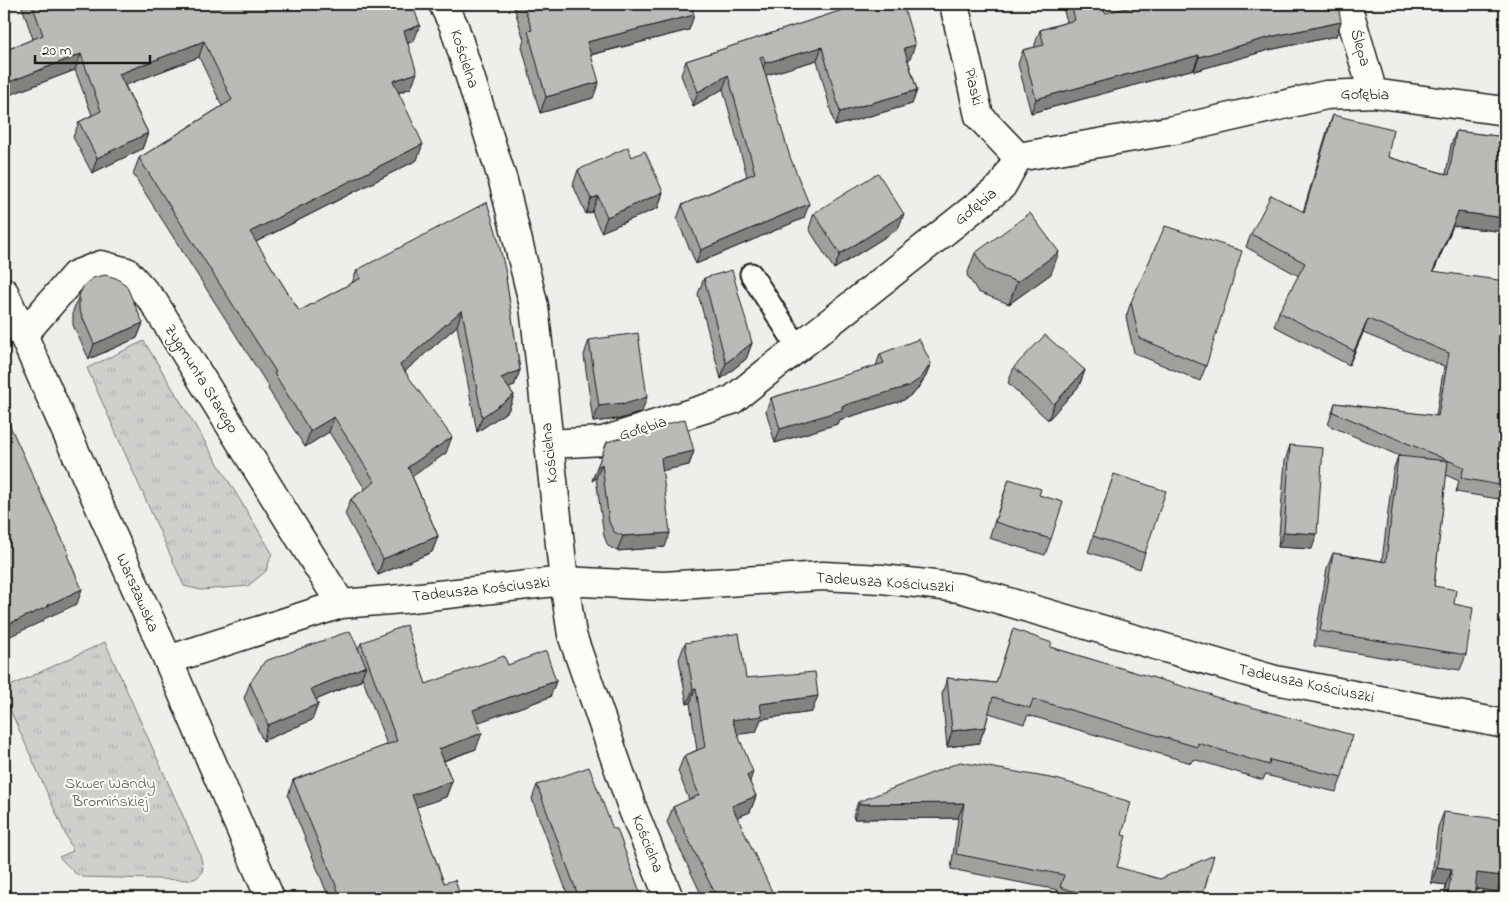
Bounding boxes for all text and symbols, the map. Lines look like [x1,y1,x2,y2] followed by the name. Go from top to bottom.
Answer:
[443,26,485,92] street label: Kościelna
[1343,27,1377,69] street label: Ślepa
[35,32,150,64] scale bar
[42,40,72,62] text: 20 m
[957,66,989,108] street label: Piaski
[1340,83,1390,107] street label: Gołębia
[950,182,1002,232] street label: Gołębia
[158,320,244,438] street label: Zygmunta Starego
[616,410,670,448] street label: Gołębia
[535,422,565,484] street label: Kościelna
[109,550,165,636] street label: Warszawska
[815,566,955,600] street label: Tadeusza Kościuszki
[411,571,551,609] street label: Tadeusza Kościuszki
[1236,658,1376,710] street label: Tadeusza Kościuszki
[65,772,155,814] park label: Skwer Wandy Bromińskiej
[625,811,669,877] street label: Kościelna

